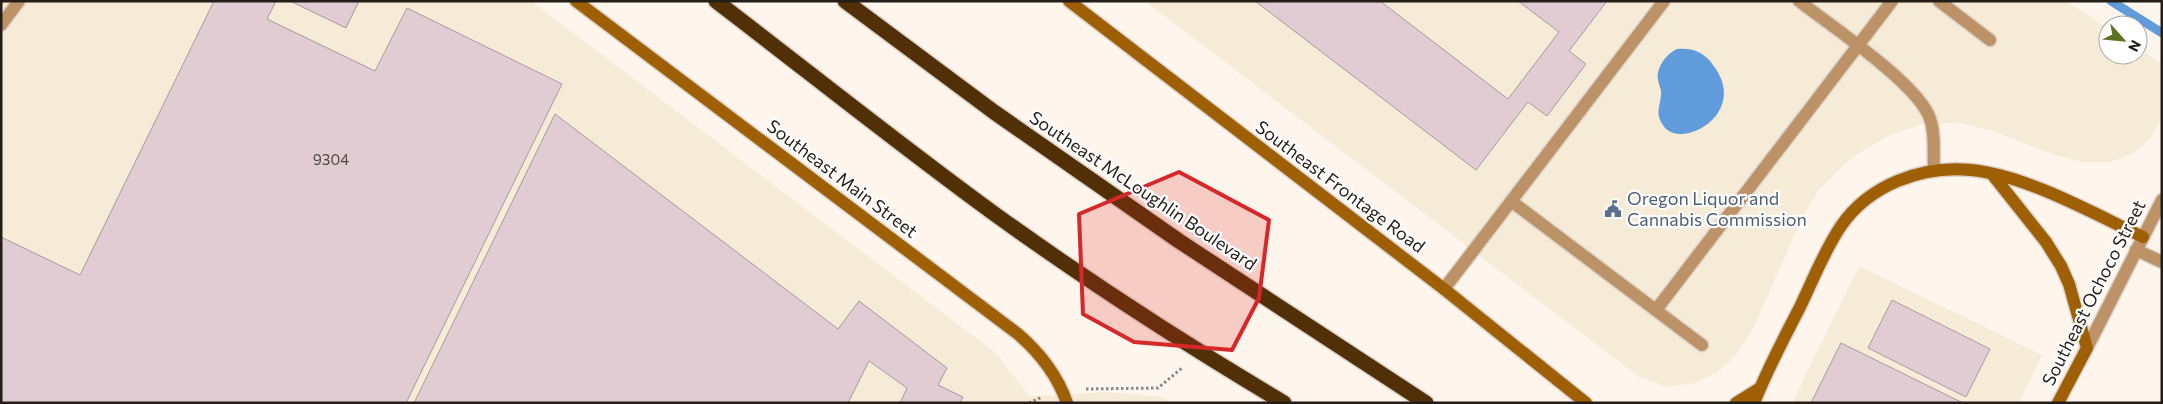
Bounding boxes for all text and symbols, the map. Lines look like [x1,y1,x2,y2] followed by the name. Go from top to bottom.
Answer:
[2098,15,2148,65] north arrow
[2125,38,2145,55] text: N
[1026,106,1261,275] street label: Southeast McLoughlin Boulevard
[763,114,922,242] street label: Southeast Main Street
[1252,115,1430,257] street label: Southeast Frontage Road
[313,150,349,168] house number: 9304
[1627,187,1807,230] place label: Oregon Liquor and Cannabis Commission
[2037,196,2150,389] street label: Southeast Ochoco Street
[1603,199,1623,219] public building icon: Oregon Liquor and Cannabis Commission

